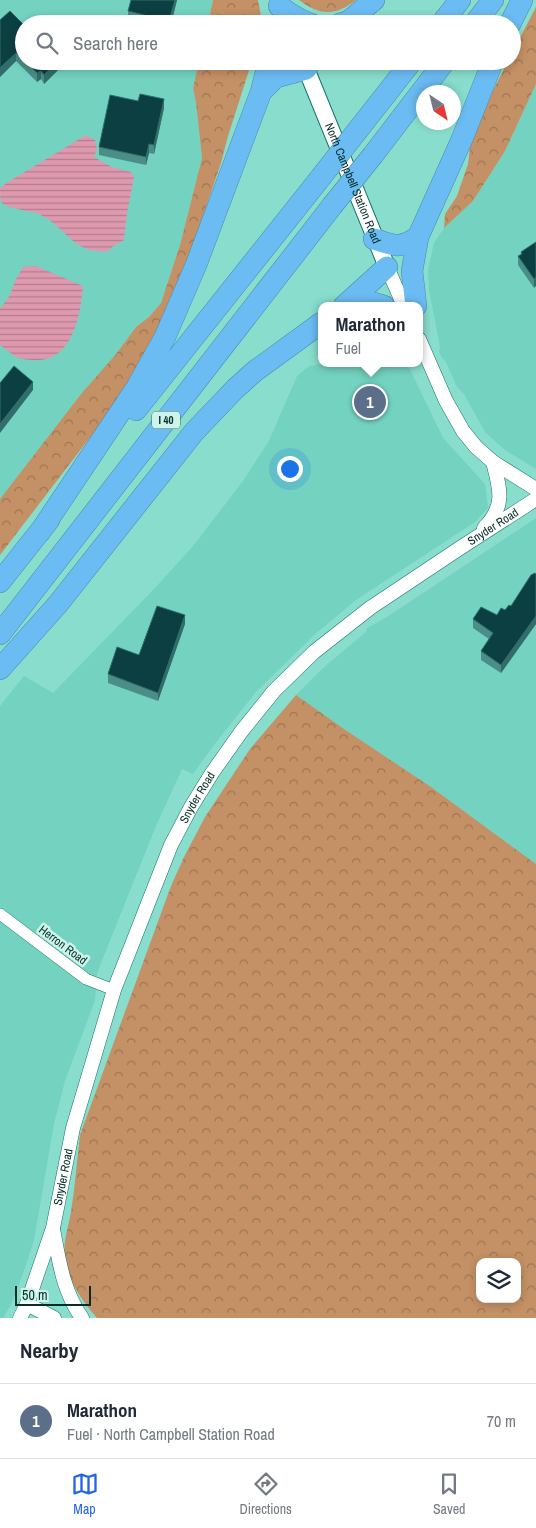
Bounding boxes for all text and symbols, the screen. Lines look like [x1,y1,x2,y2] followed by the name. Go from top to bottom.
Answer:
[15,15,521,70] search box
[33,29,61,57] icon: search
[73,30,158,56] text: Search here
[416,85,461,130] north arrow
[321,121,385,246] street label: North Campbell Station Road
[318,302,423,367] popup
[335,311,406,337] text: Marathon
[335,337,361,359] text: Fuel
[354,383,386,421] pin: 1
[152,412,180,428] road number: I 40
[277,456,303,482] your location
[464,504,522,549] street label: Snyder Road
[176,769,219,826] street label: Snyder Road
[36,922,90,968] street label: Herron Road
[50,1147,77,1207] street label: Snyder Road
[476,1258,521,1303] map controls
[476,1258,521,1303] button: layers
[15,1283,91,1306] scale bar
[22,1286,48,1304] text: 50 m
[20,1336,78,1365] text: Nearby
[67,1397,137,1423] text: Marathon
[32,1410,40,1432] text: 1
[487,1410,516,1432] text: 70 m
[67,1423,275,1445] text: Fuel · North Campbell Station Road
[71,1470,99,1518] tab: Map
[240,1470,292,1518] tab: Directions
[433,1470,465,1518] tab: Saved

